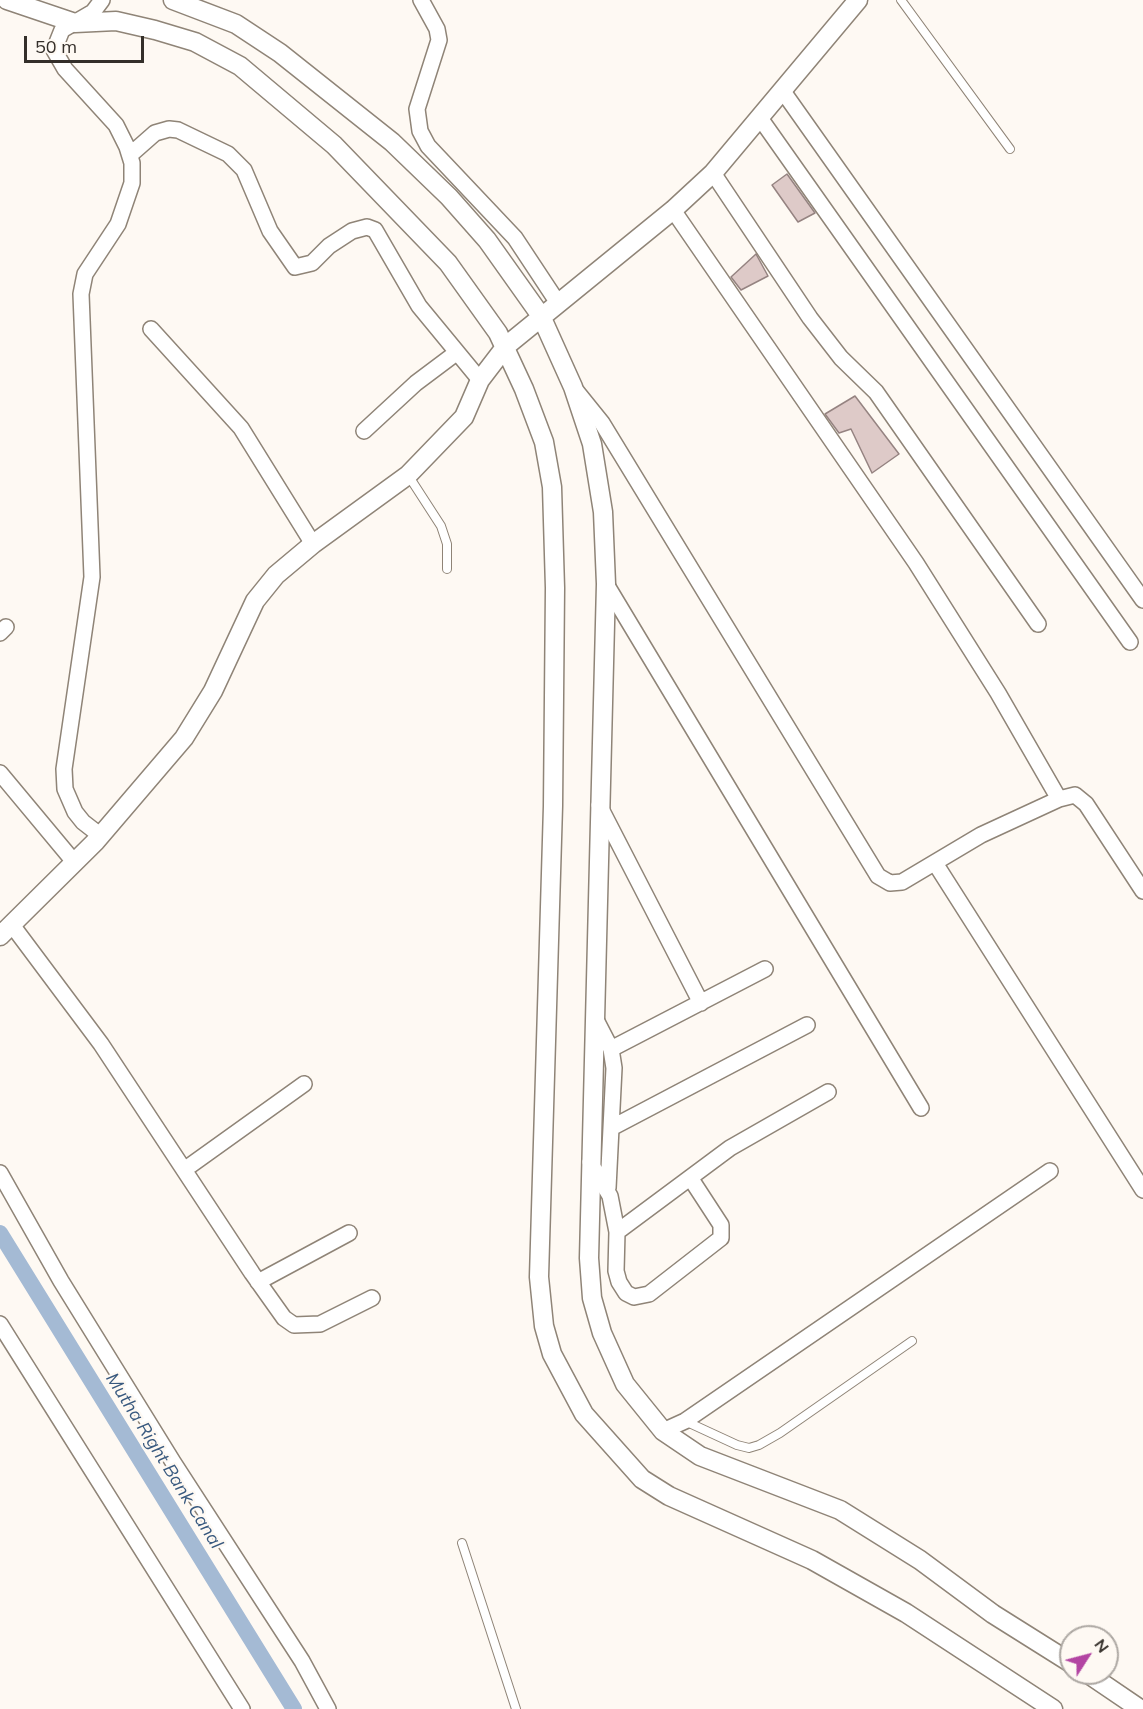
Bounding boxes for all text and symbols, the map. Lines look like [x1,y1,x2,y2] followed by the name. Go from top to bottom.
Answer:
[27,24,147,62] scale bar
[35,35,77,58] text: 50 m
[101,1369,227,1553] water label: Mutha Right Bank Canal
[1059,1625,1119,1685] north arrow
[1090,1635,1114,1656] text: N

